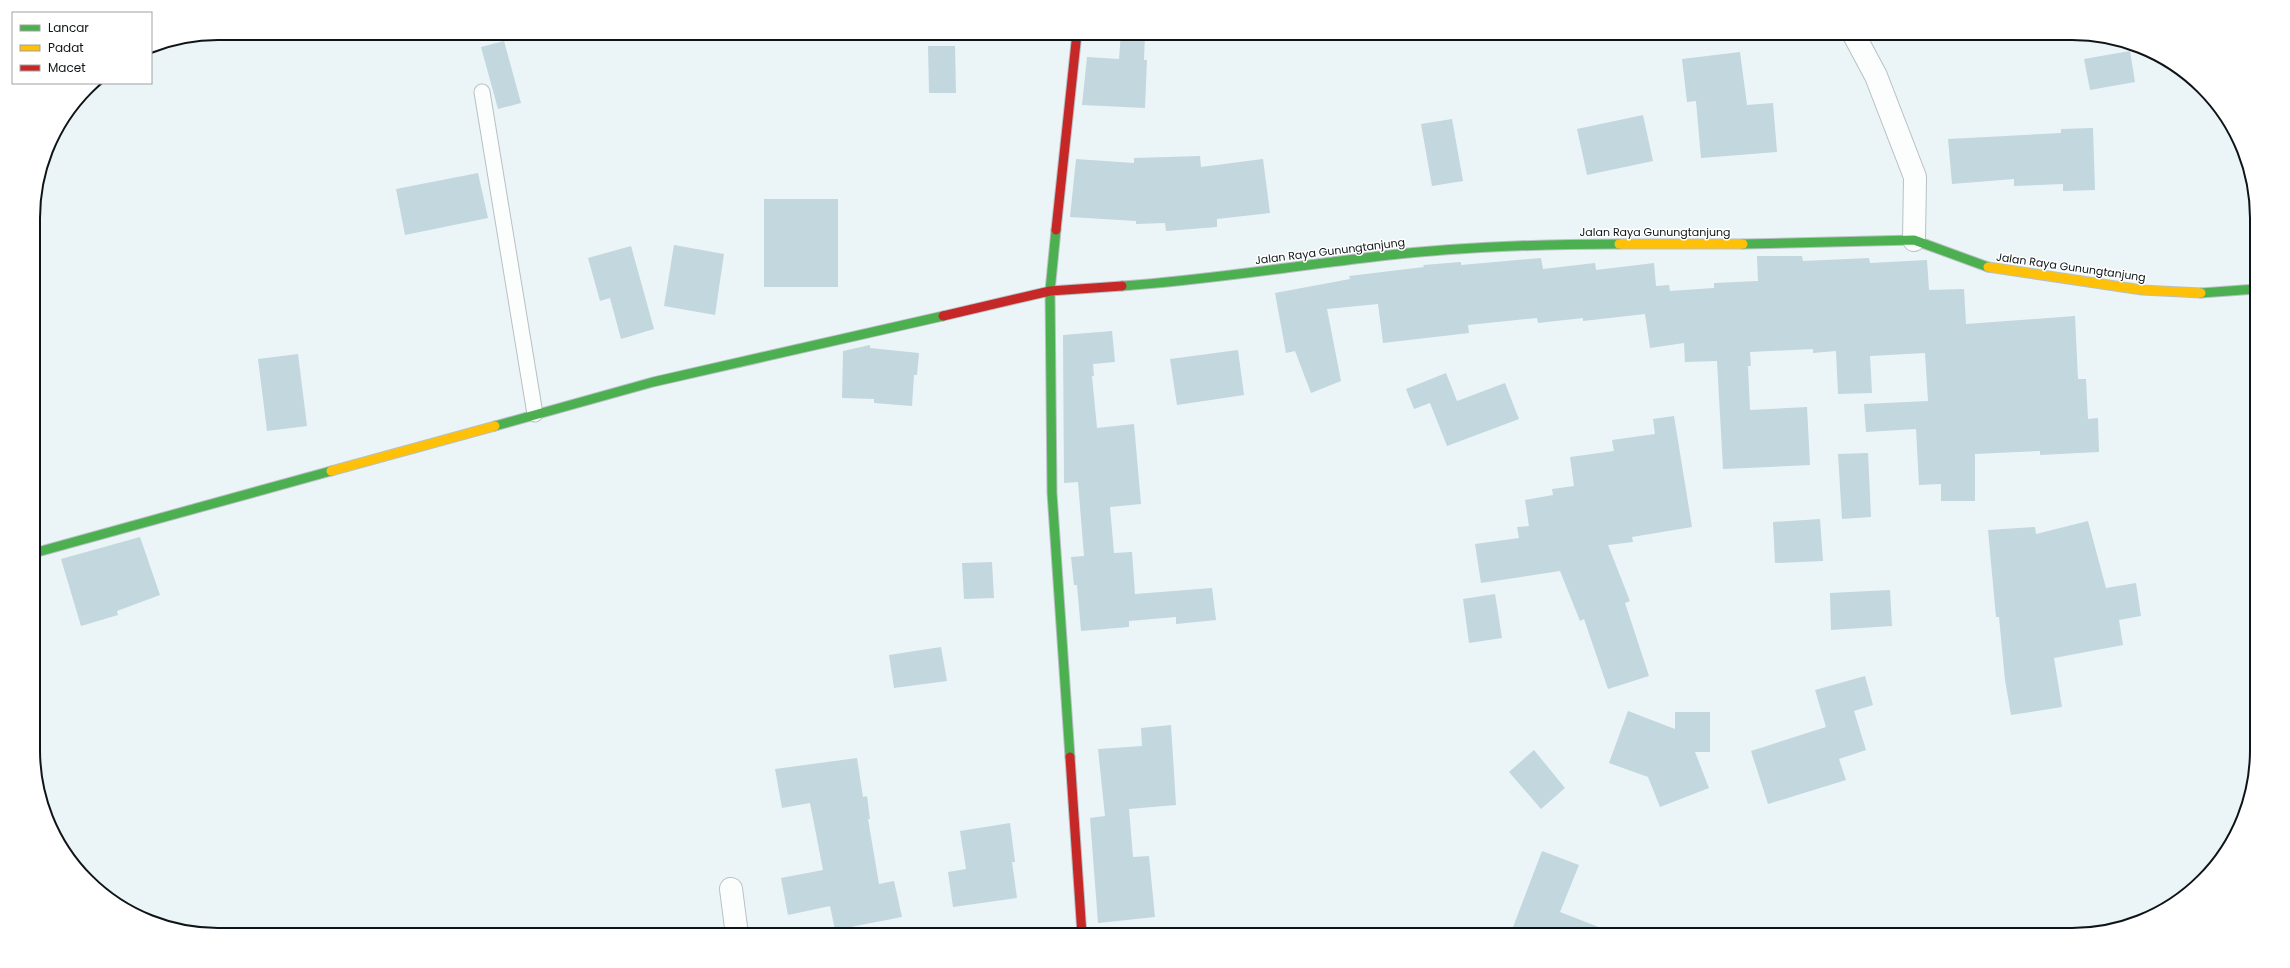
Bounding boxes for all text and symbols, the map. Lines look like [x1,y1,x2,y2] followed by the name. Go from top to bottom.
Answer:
[12,12,152,84] legend
[48,19,89,36] text: Lancar
[48,39,84,56] text: Padat
[48,59,86,76] text: Macet
[1580,224,1730,240] street label: Jalan Raya Gunungtanjung
[1254,234,1406,268] street label: Jalan Raya Gunungtanjung
[1995,249,2147,285] street label: Jalan Raya Gunungtanjung

